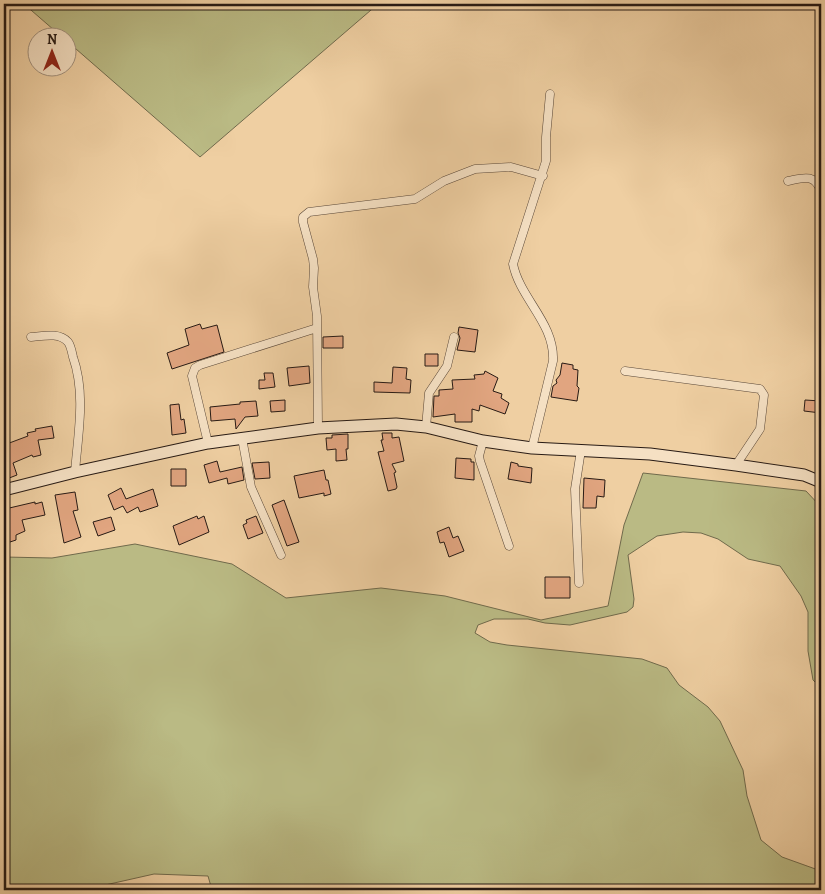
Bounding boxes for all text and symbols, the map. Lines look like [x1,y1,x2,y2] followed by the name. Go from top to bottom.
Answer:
[28,28,78,78] north arrow
[47,30,57,49] text: N

